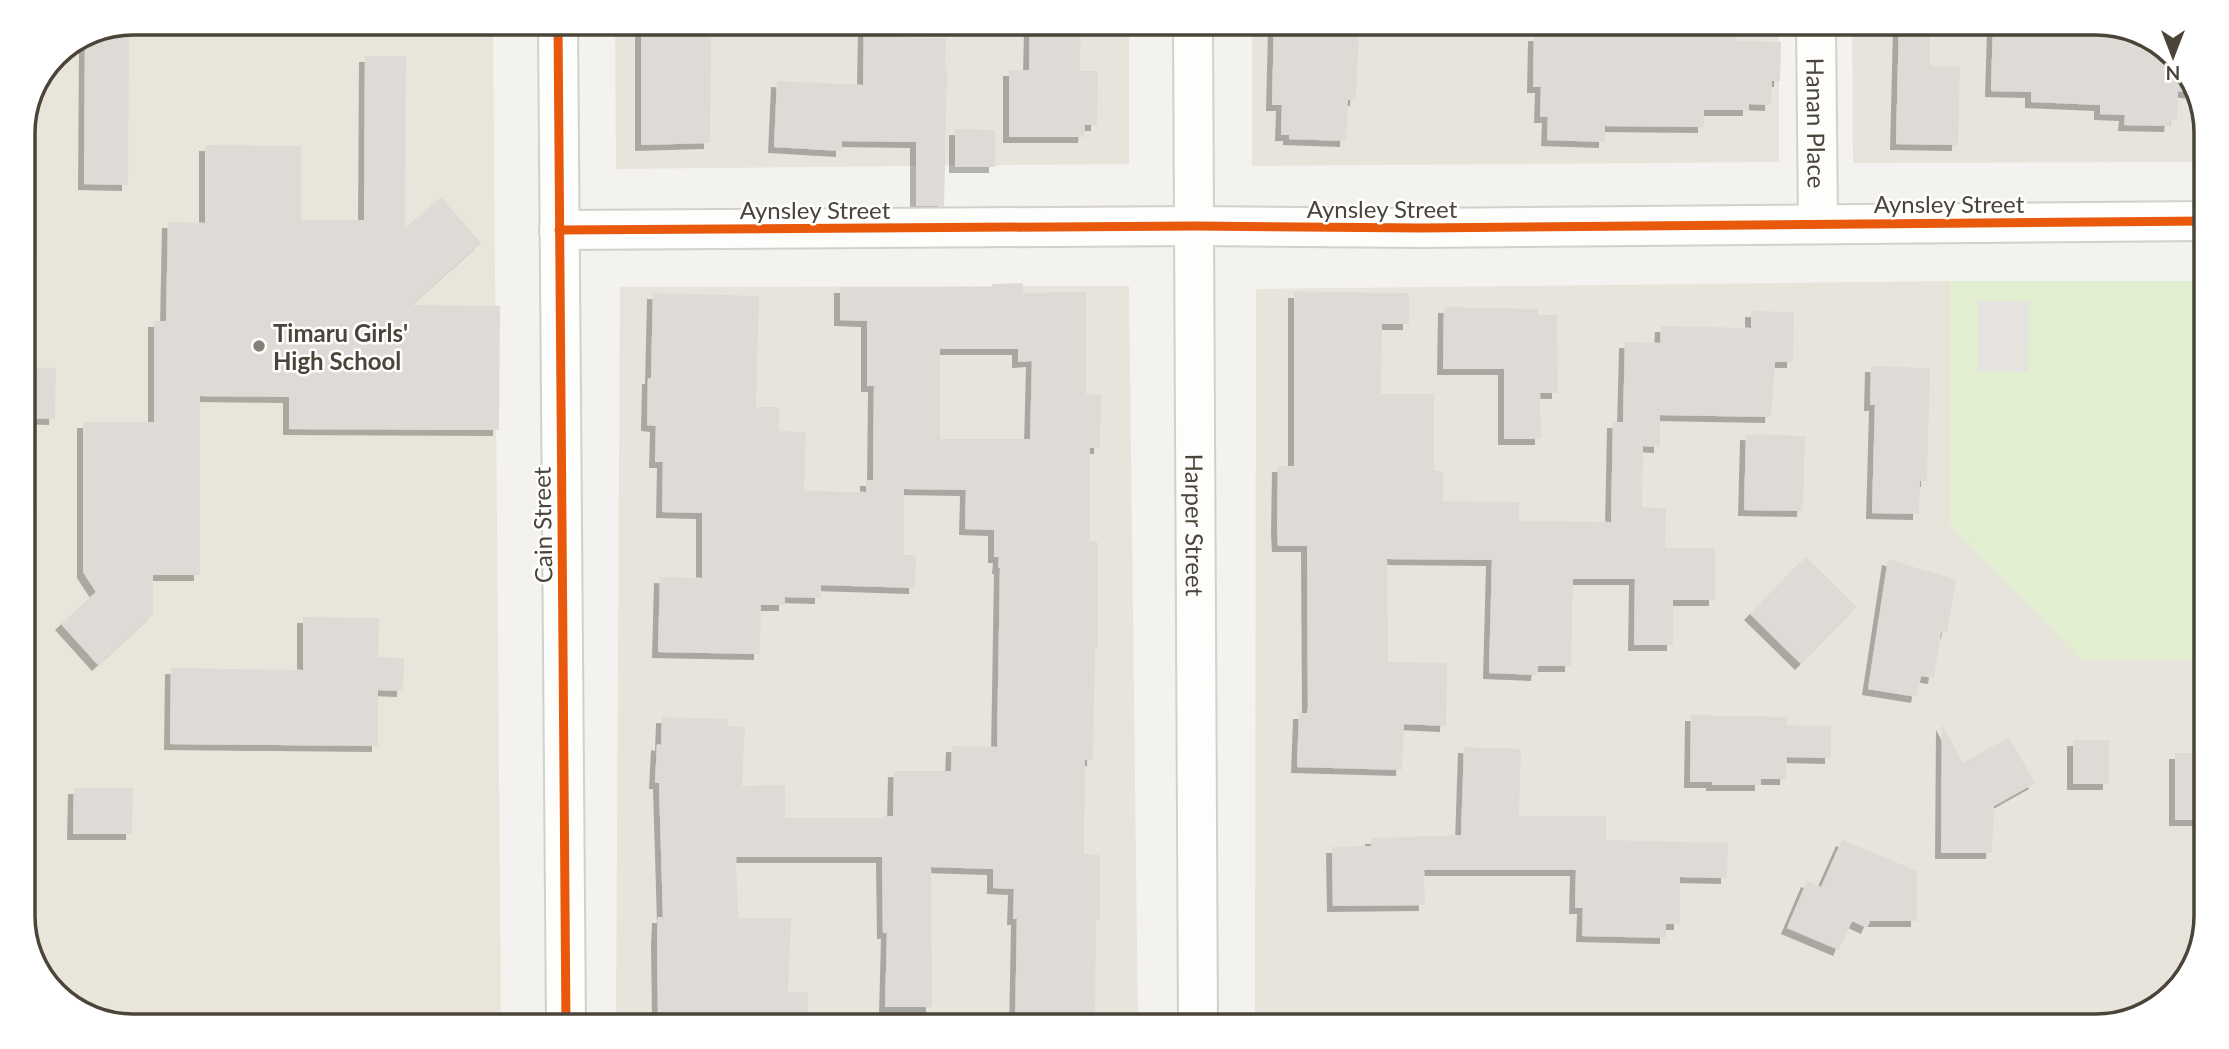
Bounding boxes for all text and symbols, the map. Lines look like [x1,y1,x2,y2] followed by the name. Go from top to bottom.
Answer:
[2138,21,2208,91] north arrow
[1802,58,1832,188] street label: Hanan Place
[2166,62,2180,85] text: N
[1874,189,2025,218] street label: Aynsley Street
[1307,194,1458,223] street label: Aynsley Street
[740,195,891,224] street label: Aynsley Street
[273,318,408,375] place label: Timaru Girls' High School
[251,338,267,354] marker: Timaru Girls' High School
[1181,454,1210,597] street label: Harper Street
[526,466,558,583] street label: Cain Street

